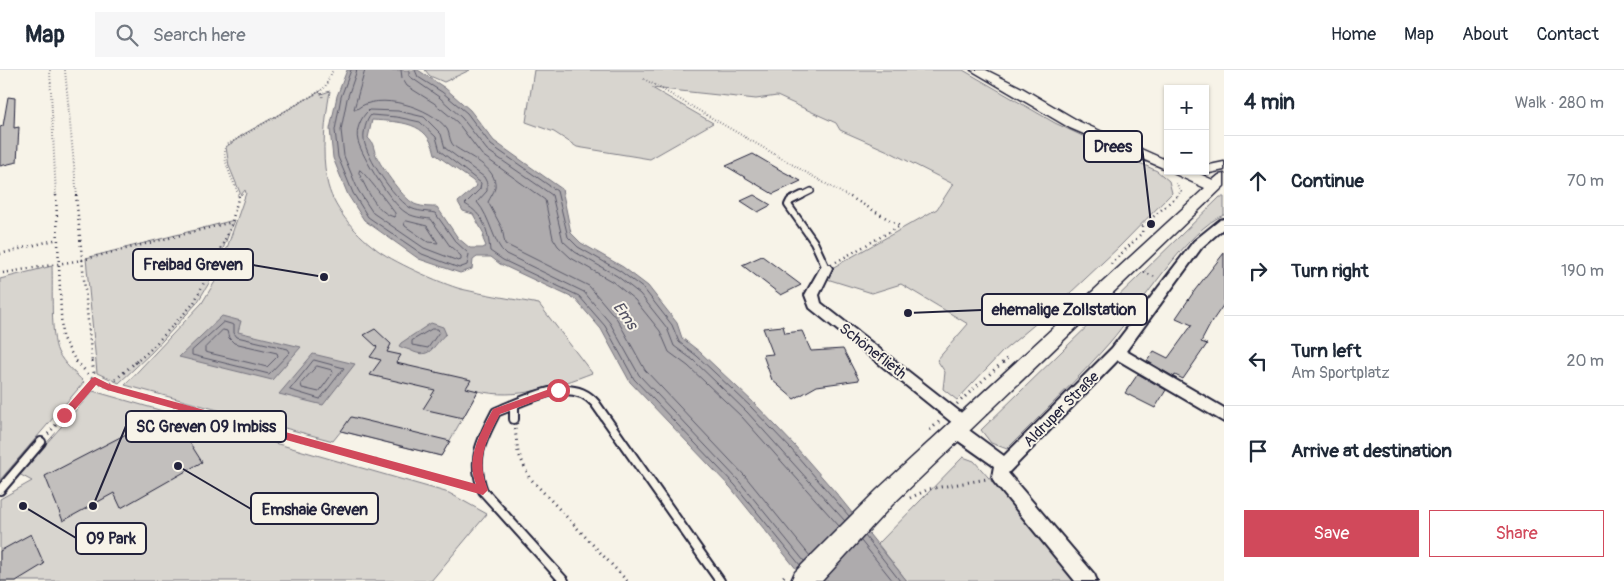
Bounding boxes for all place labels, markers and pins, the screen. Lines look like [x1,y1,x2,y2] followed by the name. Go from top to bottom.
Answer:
[1084,131,1142,162] callout: Drees
[133,249,253,280] callout: Freibad Greven
[982,294,1147,325] callout: ehemalige Zollstation
[126,411,286,442] callout: SC Greven 09 Imbiss
[251,493,378,524] callout: Emshaie Greven
[76,523,146,554] callout: O9 Park

